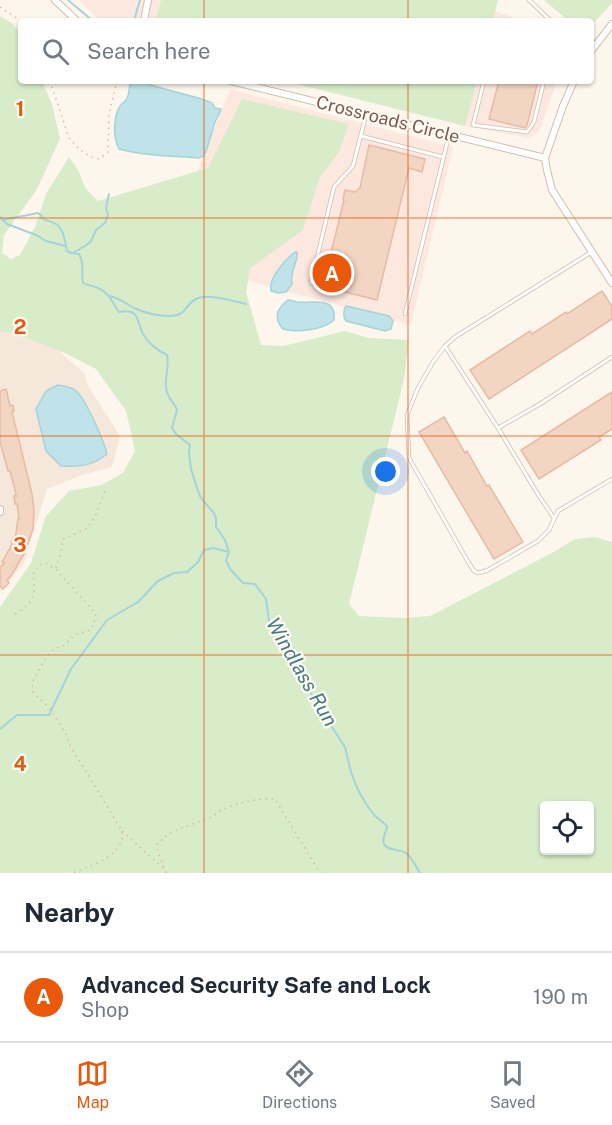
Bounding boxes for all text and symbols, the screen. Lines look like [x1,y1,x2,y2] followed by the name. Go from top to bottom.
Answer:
[18,18,594,84] search box
[39,35,72,68] icon: search
[87,38,211,64] text: Search here
[314,91,462,147] street label: Crossroads Circle
[16,97,24,121] text: 1
[312,250,352,296] pin: A
[14,315,26,339] text: 2
[371,457,400,486] your location
[13,533,27,557] text: 3
[261,613,343,731] water label: Windlass Run
[13,752,27,776] text: 4
[540,801,594,855] map controls
[540,801,594,855] button: locate
[24,897,114,928] text: Nearby
[81,972,431,998] text: Advanced Security Safe and Lock
[36,985,51,1009] text: A
[533,985,588,1009] text: 190 m
[81,998,129,1022] text: Shop
[76,1057,109,1112] tab: Map
[262,1057,337,1112] tab: Directions
[490,1057,536,1112] tab: Saved

